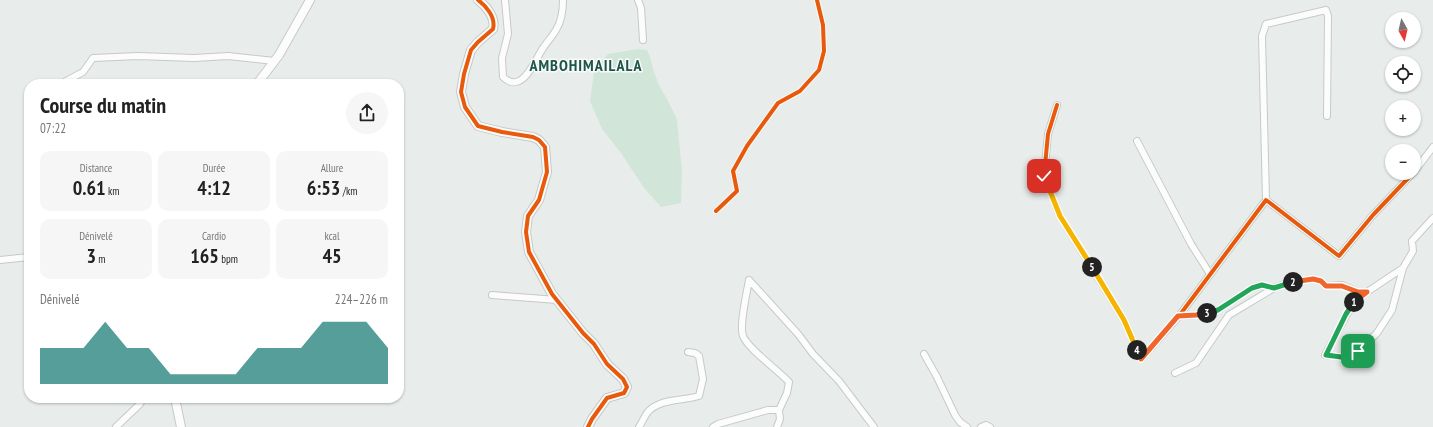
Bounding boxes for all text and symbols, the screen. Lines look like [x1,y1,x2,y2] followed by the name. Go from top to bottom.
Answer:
[1385,12,1421,48] north arrow
[1385,12,1421,180] map controls
[528,55,643,75] district label: AMBOHIMAILALA
[1385,56,1421,92] button: locate
[40,91,166,119] text: Course du matin
[346,92,388,134] button: share
[1385,100,1421,136] button: +
[40,120,66,137] text: 07:22
[1385,144,1421,180] button: −
[1027,159,1061,193] pin
[80,161,112,175] text: Distance
[203,161,225,175] text: Durée
[321,161,343,175] text: Allure
[1033,165,1055,187] icon: check
[73,175,106,201] text: 0.61
[197,175,231,201] text: 4:12
[307,175,340,201] text: 6:53
[106,184,119,198] text: km
[340,184,357,198] text: /km
[79,229,113,243] text: Dénivelé
[202,229,226,243] text: Cardio
[324,229,340,243] text: kcal
[86,243,96,269] text: 3
[190,243,219,269] text: 165
[322,243,342,269] text: 45
[96,252,106,266] text: m
[219,252,238,266] text: bpm
[1082,257,1102,277] pin: 5
[1089,260,1095,274] text: 5
[1283,272,1303,292] pin: 2
[1290,275,1296,289] text: 2
[40,291,80,308] text: Dénivelé
[335,291,388,308] text: 224–226 m
[1344,292,1364,312] pin: 1
[1351,295,1357,309] text: 1
[1197,303,1217,323] pin: 3
[1204,306,1210,320] text: 3
[1341,334,1375,368] pin
[1127,340,1147,360] pin: 4
[1347,340,1369,362] icon: arrive
[1134,343,1140,357] text: 4

